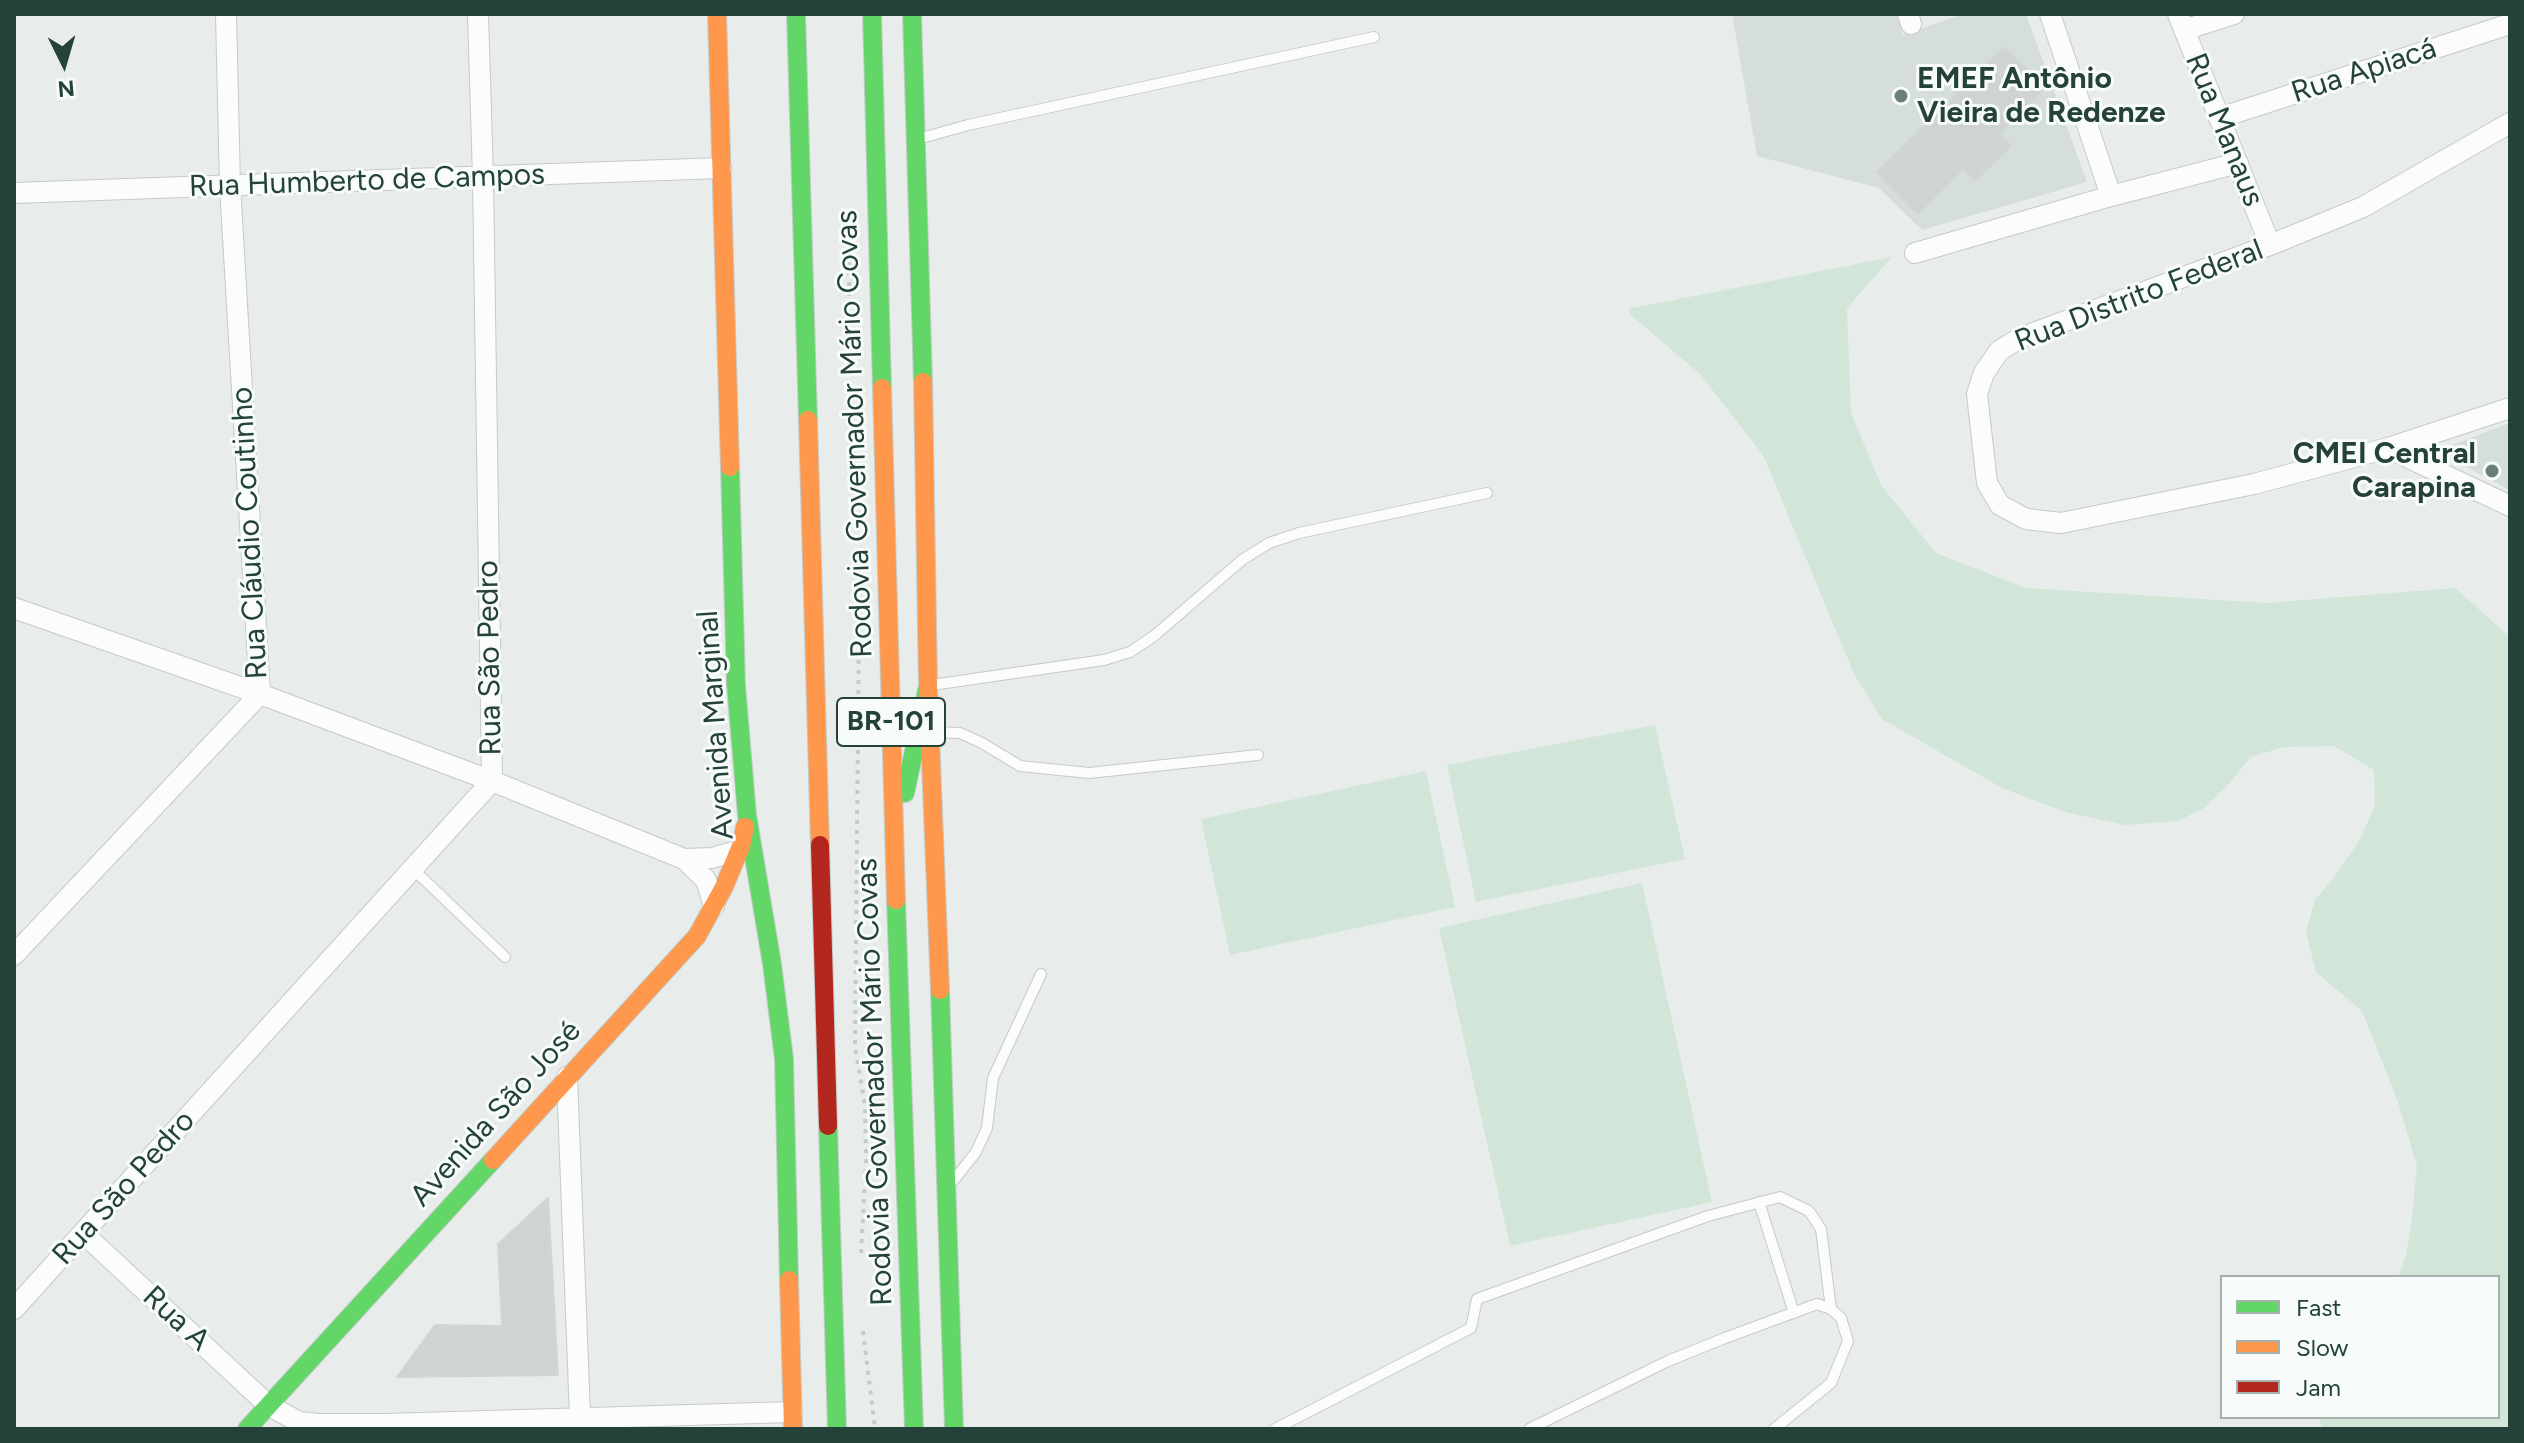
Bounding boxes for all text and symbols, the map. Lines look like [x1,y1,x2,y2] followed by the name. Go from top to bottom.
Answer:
[24,24,104,104] north arrow
[2287,31,2441,111] street label: Rua Apiacá
[2177,48,2271,212] street label: Rua Manaus
[1917,61,2166,132] place label: EMEF Antônio Vieira de Redenze
[56,74,76,103] text: N
[1892,87,1910,105] marker: EMEF Antônio Vieira de Redenze
[188,157,546,205] street label: Rua Humberto de Campos
[829,210,881,658] street label: Rodovia Governador Mário Covas
[2010,232,2268,360] street label: Rua Distrito Federal
[224,386,276,680] street label: Rua Cláudio Coutinho
[2293,436,2476,506] place label: CMEI Central Carapina
[2483,462,2501,480] marker: CMEI Central Carapina
[470,560,510,756] street label: Rua São Pedro
[690,609,742,841] street label: Avenida Marginal
[837,698,945,746] road number: BR-101
[849,858,901,1306] street label: Rodovia Governador Mário Covas
[403,1014,589,1214] street label: Avenida São José
[45,1103,203,1273] street label: Rua São Pedro
[2220,1275,2500,1419] legend
[135,1279,217,1359] street label: Rua A
[2296,1293,2341,1322] text: Fast
[2296,1333,2348,1362] text: Slow
[2296,1373,2341,1402] text: Jam

